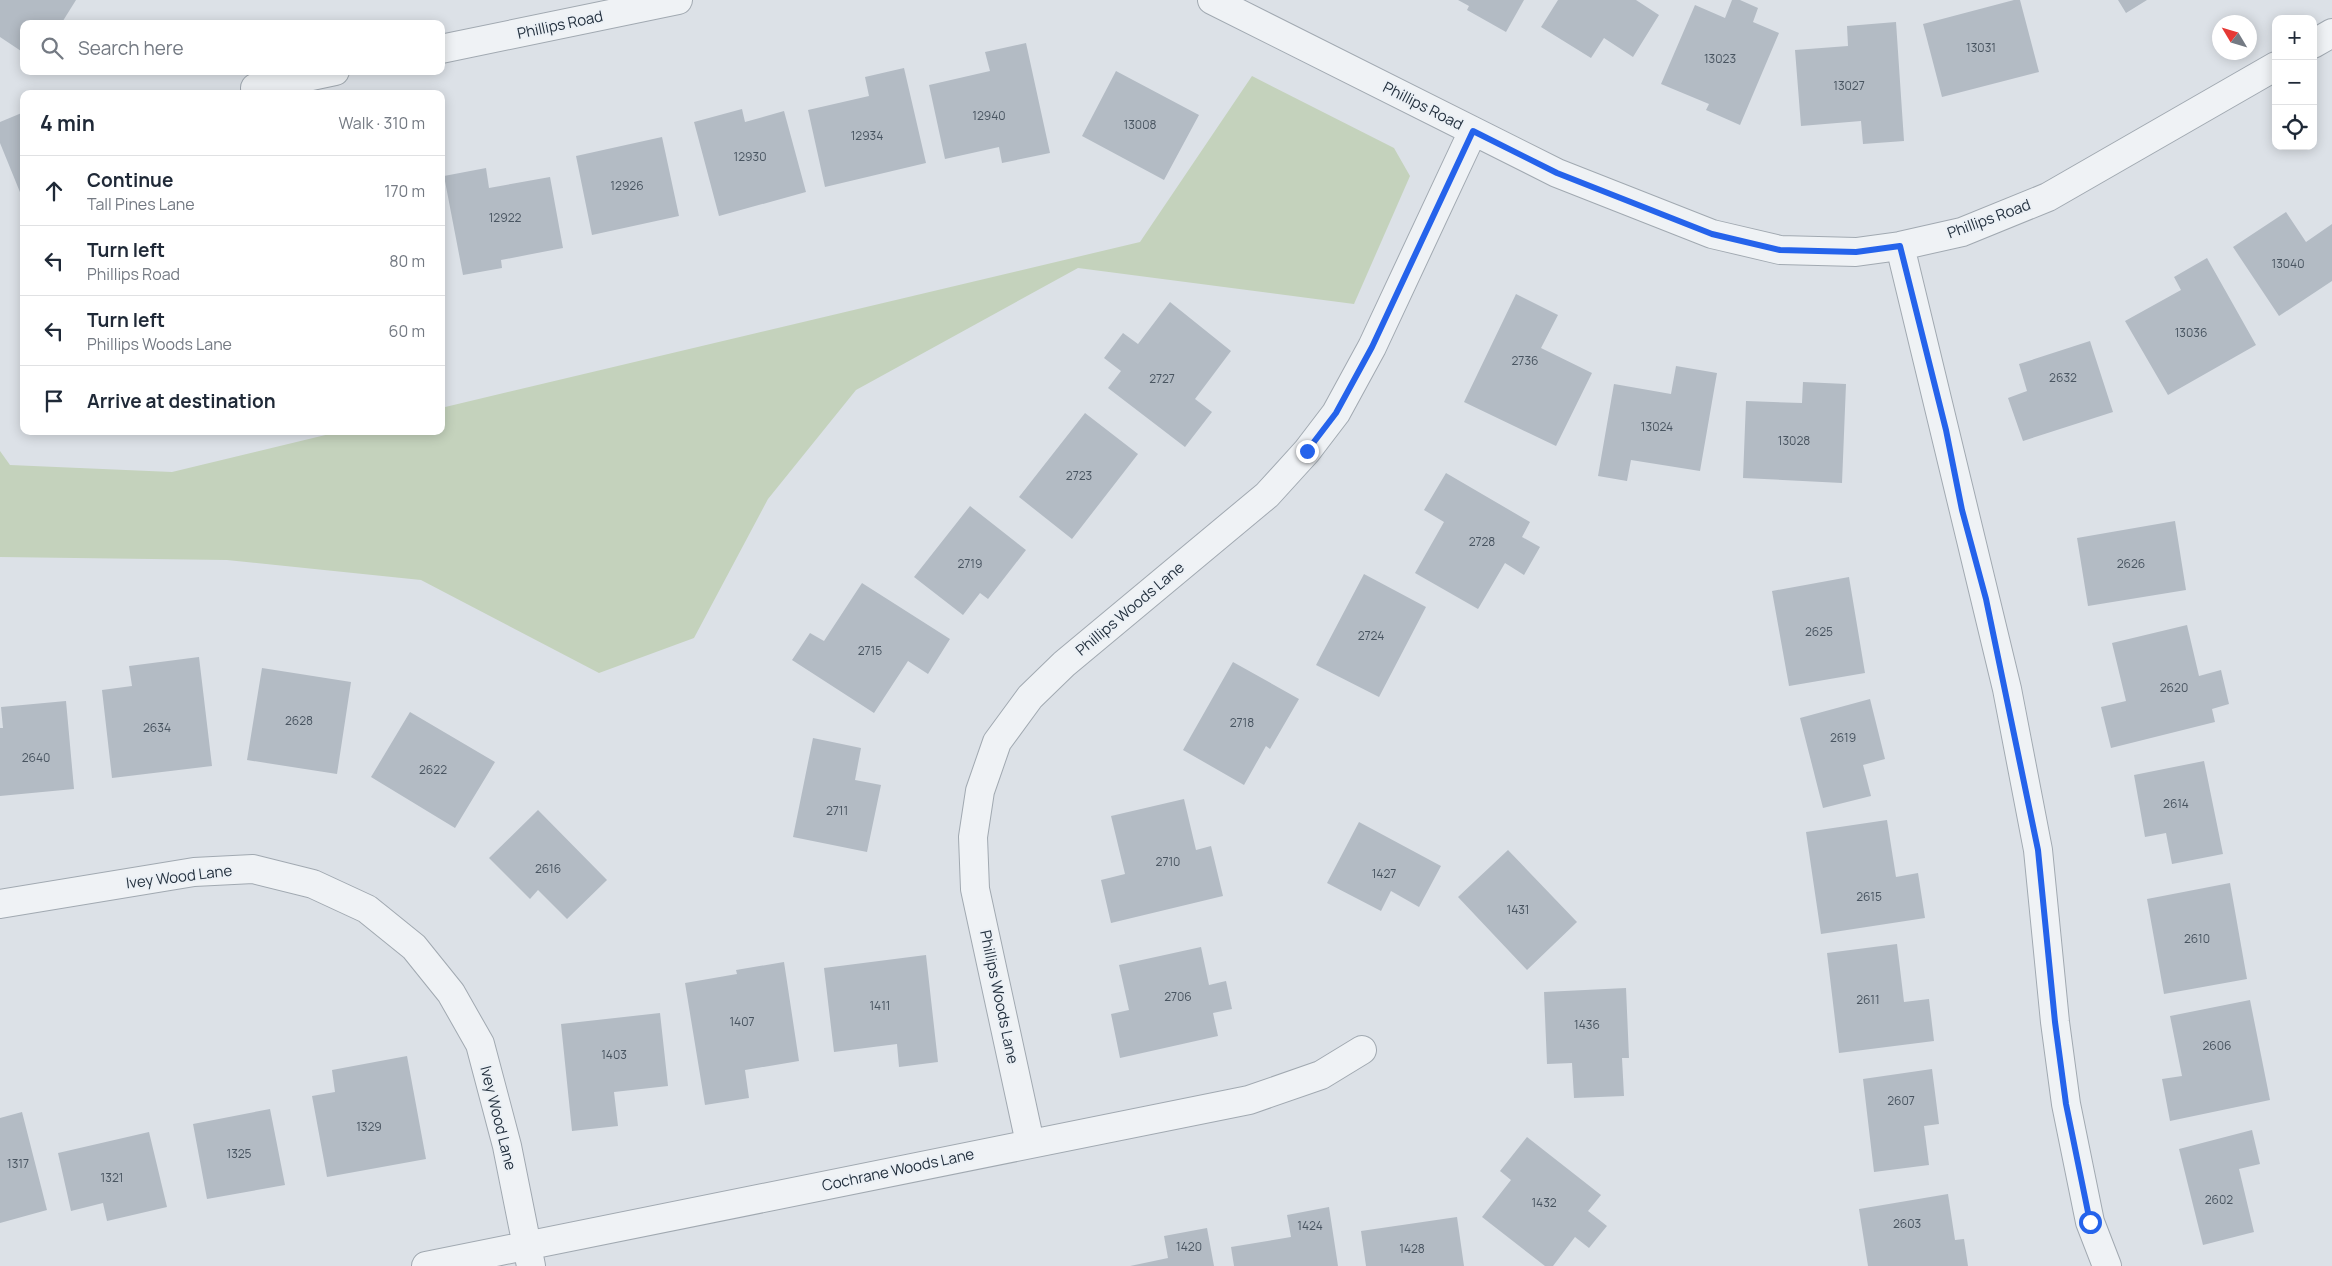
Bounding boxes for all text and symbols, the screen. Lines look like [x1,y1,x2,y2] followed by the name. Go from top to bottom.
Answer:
[515,5,605,44] street label: Phillips Road
[2212,15,2257,60] north arrow
[2272,15,2317,150] map controls
[2272,15,2317,60] button: +
[20,20,445,75] search box
[38,34,66,62] icon: search
[78,35,184,61] text: Search here
[1966,39,1996,56] house number: 13031
[1704,50,1736,67] house number: 13023
[2272,60,2317,105] button: −
[1380,76,1467,135] street label: Phillips Road
[1833,77,1865,94] house number: 13027
[2272,105,2317,150] button: locate
[972,107,1006,124] house number: 12940
[40,109,95,137] text: 4 min
[339,112,425,134] text: Walk · 310 m
[1124,116,1156,133] house number: 13008
[851,127,883,144] house number: 12934
[734,148,766,165] house number: 12930
[87,167,173,193] text: Continue
[40,177,68,205] icon: ahead
[610,177,644,194] house number: 12926
[384,180,425,202] text: 170 m
[87,193,195,215] text: Tall Pines Lane
[1944,194,2033,243] street label: Phillips Road
[489,209,521,226] house number: 12922
[87,237,165,263] text: Turn left
[40,247,68,275] icon: left
[389,250,425,272] text: 80 m
[2271,255,2305,272] house number: 13040
[87,263,180,285] text: Phillips Road
[87,307,165,333] text: Turn left
[40,317,68,345] icon: left
[389,320,425,342] text: 60 m
[2175,324,2207,341] house number: 13036
[87,333,232,355] text: Phillips Woods Lane
[1512,352,1538,369] house number: 2736
[2049,369,2077,386] house number: 2632
[1149,370,1175,387] house number: 2727
[40,387,68,415] icon: arrive
[87,388,276,414] text: Arrive at destination
[1641,418,1673,435] house number: 13024
[1778,432,1810,449] house number: 13028
[1296,440,1319,463] route end
[1066,467,1092,484] house number: 2723
[1469,533,1495,550] house number: 2728
[958,555,983,572] house number: 2719
[2117,555,2145,572] house number: 2626
[1071,557,1189,660] street label: Phillips Woods Lane
[1805,623,1833,640] house number: 2625
[1358,627,1384,644] house number: 2724
[858,642,882,659] house number: 2715
[2160,679,2188,696] house number: 2620
[285,712,313,729] house number: 2628
[1230,714,1254,731] house number: 2718
[143,719,171,736] house number: 2634
[1830,729,1856,746] house number: 2619
[22,749,50,766] house number: 2640
[419,761,447,778] house number: 2622
[2163,795,2189,812] house number: 2614
[826,802,848,819] house number: 2711
[1156,853,1180,870] house number: 2710
[125,860,233,893] street label: Ivey Wood Lane
[535,860,561,877] house number: 2616
[1372,865,1396,882] house number: 1427
[1856,888,1882,905] house number: 2615
[1506,901,1530,918] house number: 1431
[975,928,1024,1066] street label: Phillips Woods Lane
[2184,930,2210,947] house number: 2610
[1164,988,1192,1005] house number: 2706
[1856,991,1880,1008] house number: 2611
[869,997,891,1014] house number: 1411
[729,1013,755,1030] house number: 1407
[1574,1016,1600,1033] house number: 1436
[2202,1037,2232,1054] house number: 2606
[601,1046,627,1063] house number: 1403
[475,1064,522,1172] street label: Ivey Wood Lane
[1887,1092,1915,1109] house number: 2607
[356,1118,382,1135] house number: 1329
[820,1143,976,1196] street label: Cochrane Woods Lane
[226,1145,252,1162] house number: 1325
[7,1155,29,1172] house number: 1317
[101,1169,123,1186] house number: 1321
[2205,1191,2233,1208] house number: 2602
[1531,1194,1557,1211] house number: 1432
[2079,1211,2102,1234] route start
[1893,1215,1921,1232] house number: 2603
[1297,1217,1323,1234] house number: 1424
[1176,1238,1202,1255] house number: 1420
[1399,1240,1425,1257] house number: 1428

